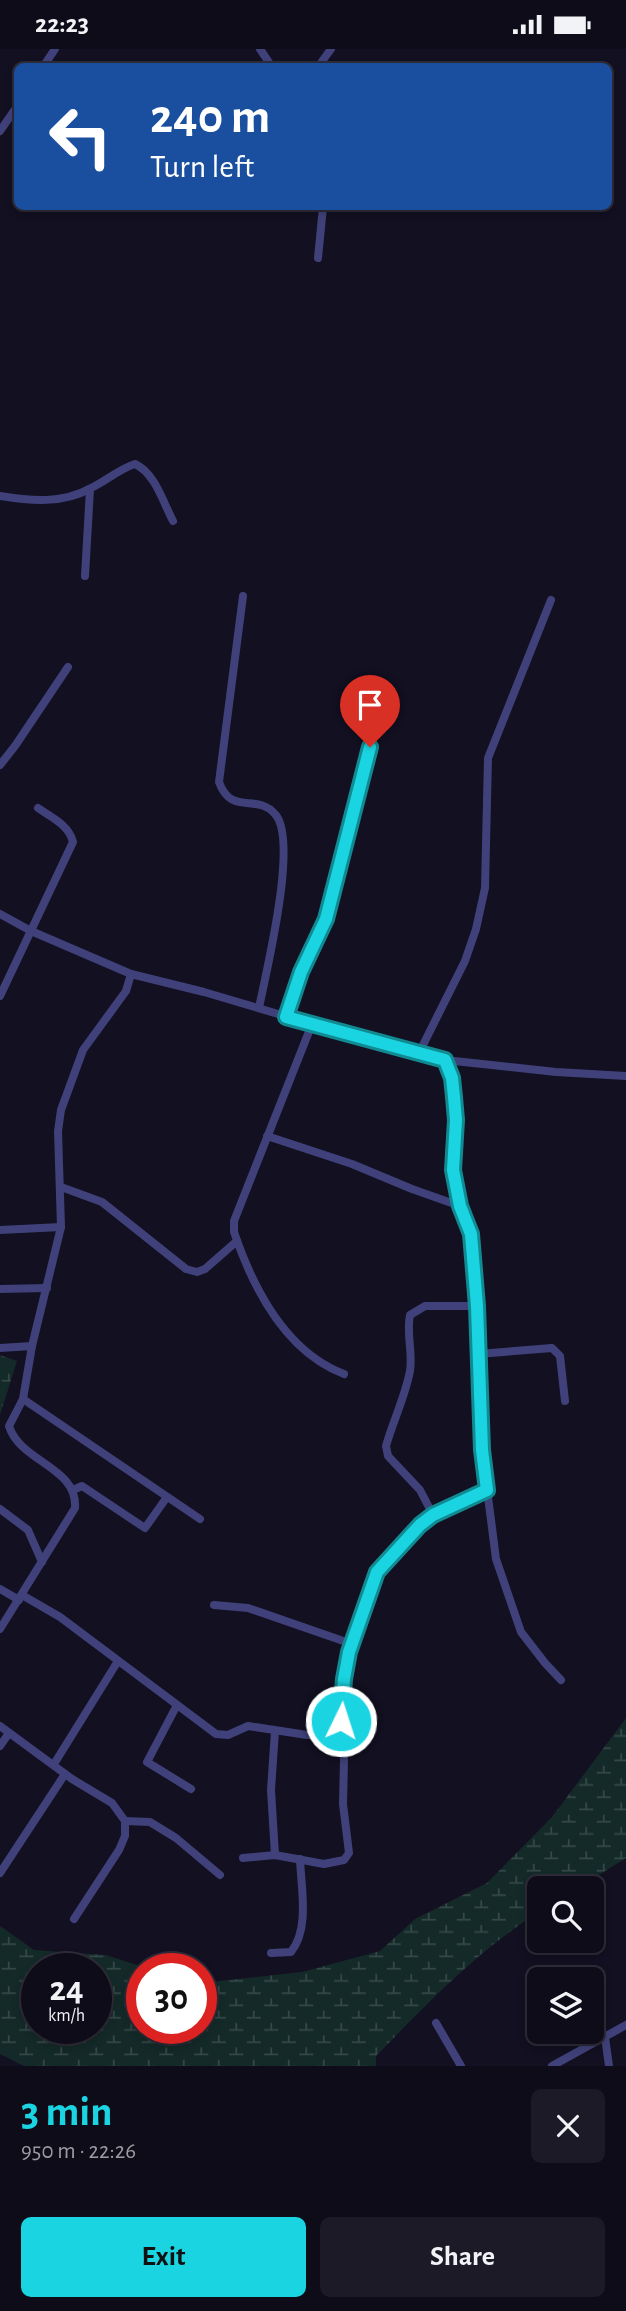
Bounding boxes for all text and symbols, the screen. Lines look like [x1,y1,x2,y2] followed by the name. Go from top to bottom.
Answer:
[35,11,89,37] text: 22:23
[35,91,126,182] icon: left
[150,93,270,142] text: 240 m
[150,151,254,183] text: Turn left
[340,675,400,747] pin
[351,686,389,724] icon: arrive
[304,1684,378,1758] position arrow
[527,1876,604,2044] map controls
[527,1876,604,1953] button: search
[126,1953,217,2044] speed limit sign: 30
[527,1967,604,2044] button: layers
[49,1972,84,2007] text: 24
[48,2007,85,2025] text: km/h
[531,2089,605,2163] button: close
[21,2091,113,2133] text: 3 min
[21,2140,136,2163] text: 950 m · 22:26
[21,2217,306,2297] button: Exit
[320,2217,605,2297] button: Share

